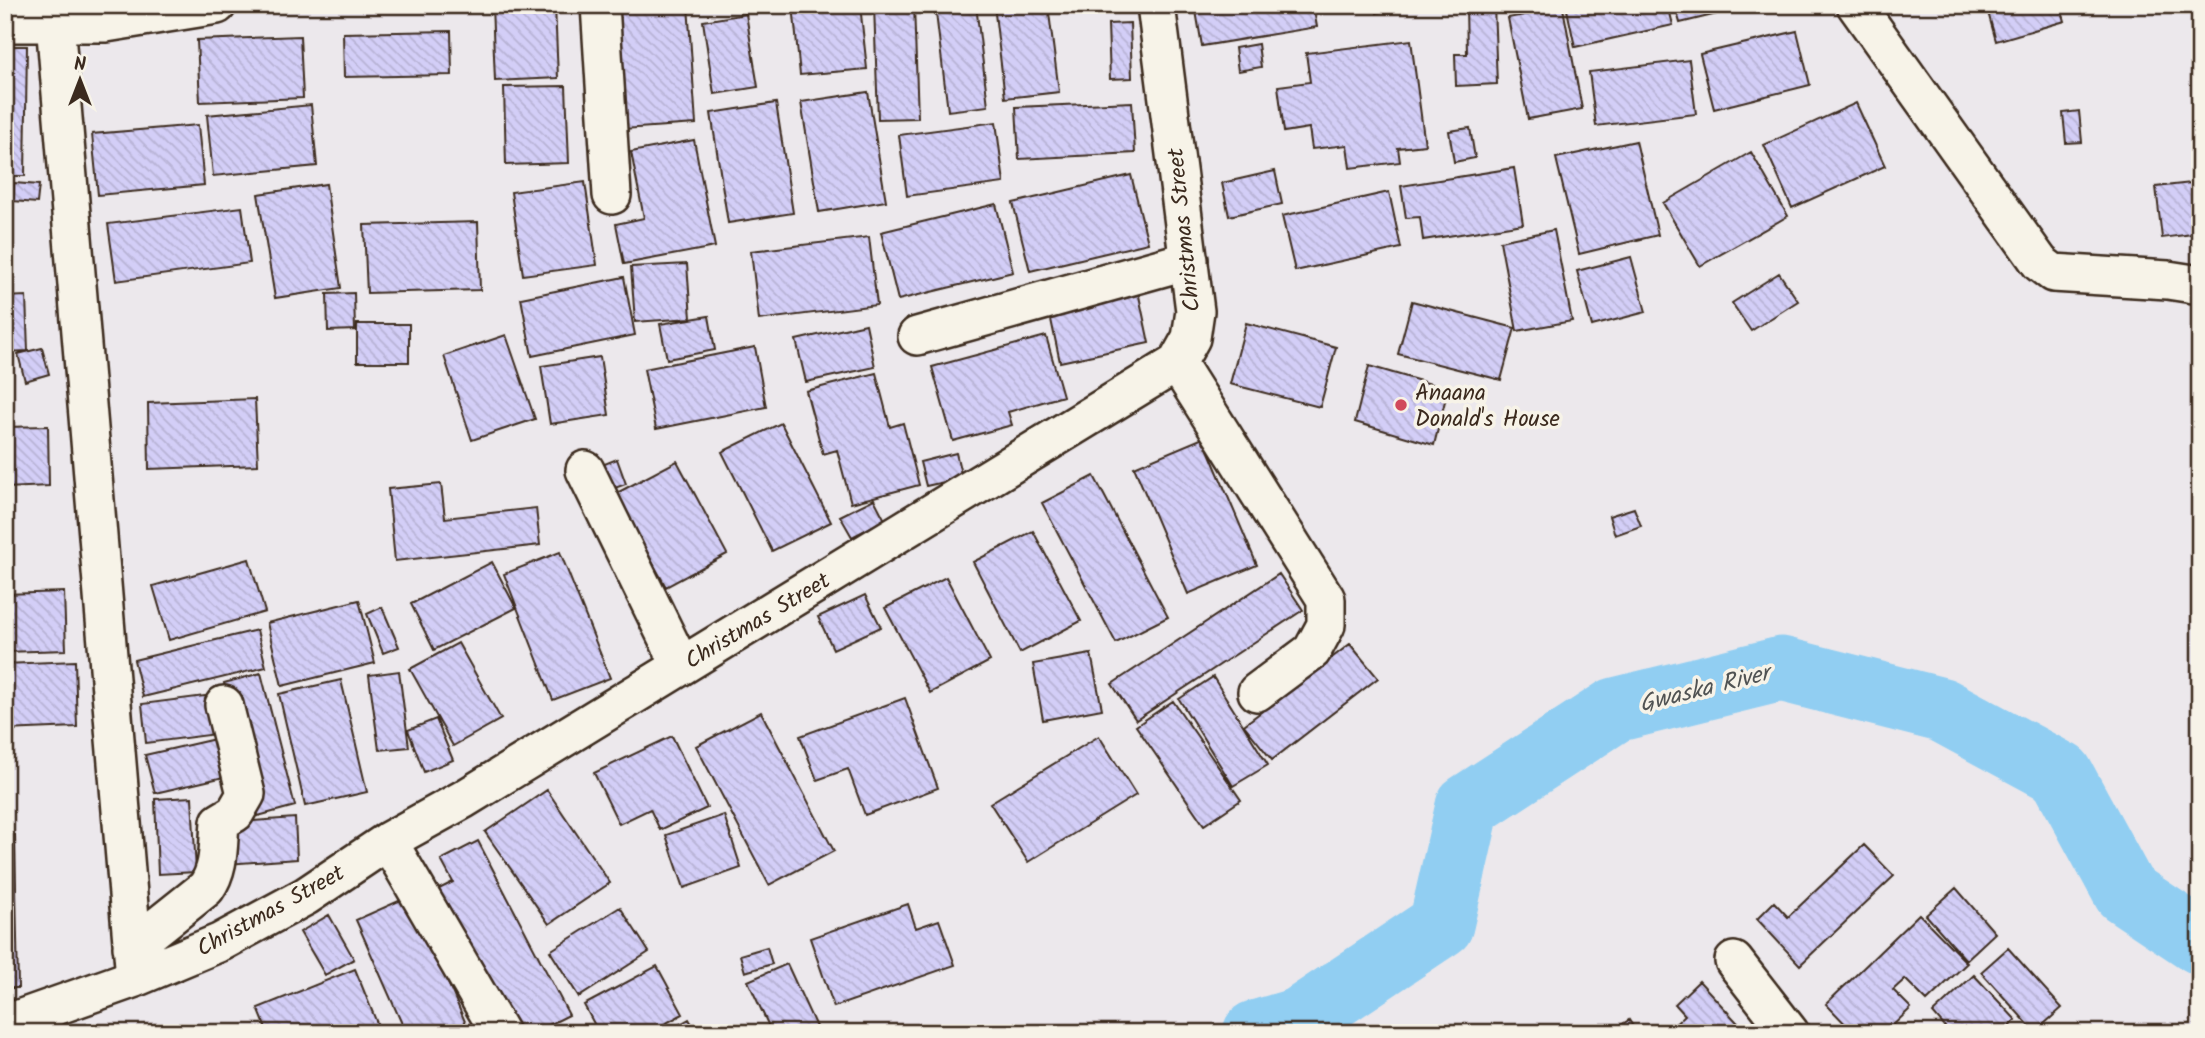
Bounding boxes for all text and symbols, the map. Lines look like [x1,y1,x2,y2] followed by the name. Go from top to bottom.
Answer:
[46,46,116,116] north arrow
[74,50,86,80] text: N
[1158,145,1211,313] street label: Christmas Street
[1415,376,1560,438] place label: Anaana Donald's House
[1393,397,1409,413] marker: Anaana Donald's House
[678,563,839,679] street label: Christmas Street
[1635,653,1779,724] water label: Gwaska River
[190,856,353,967] street label: Christmas Street

